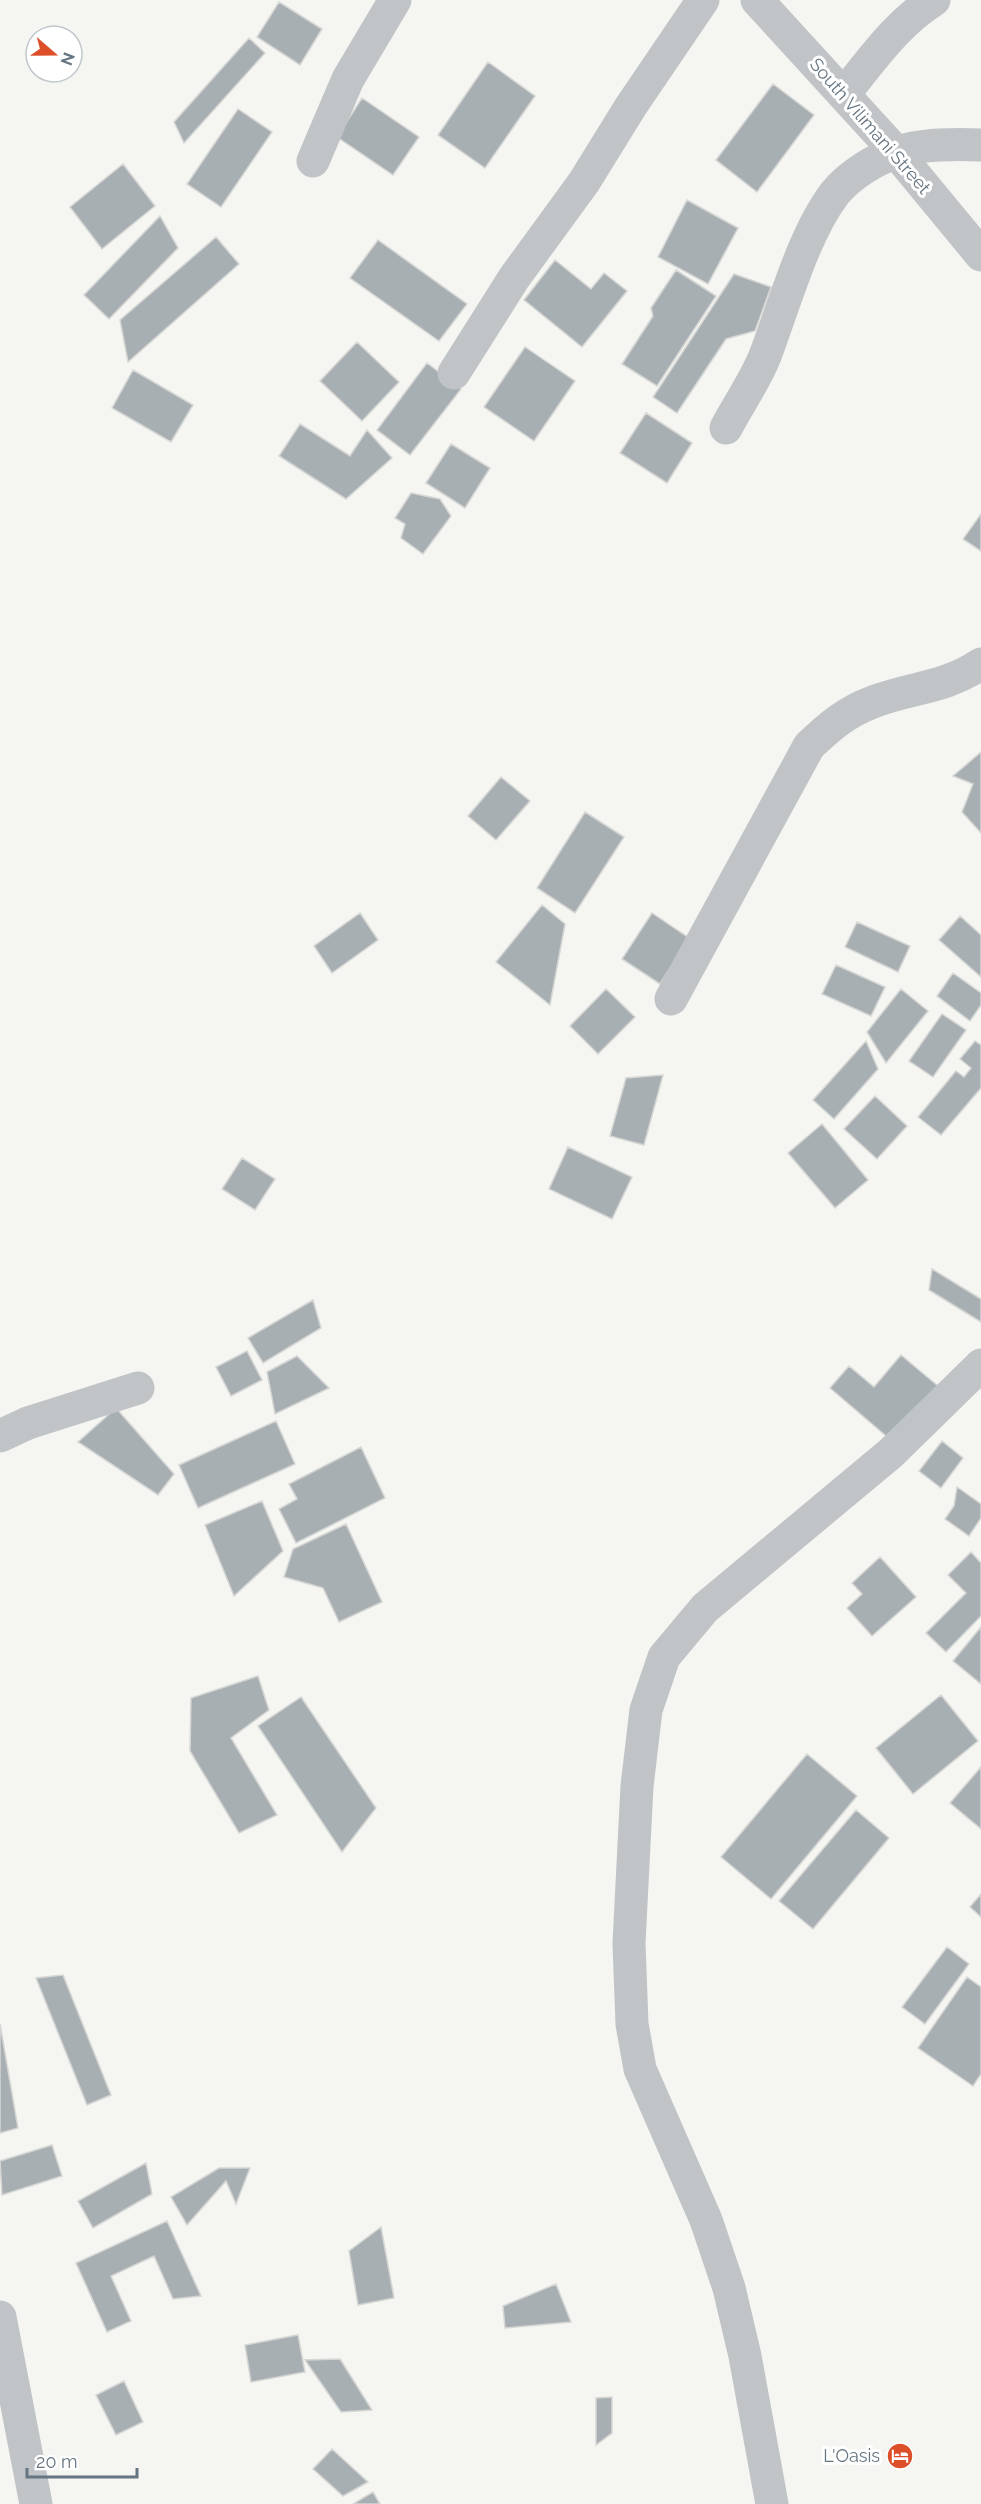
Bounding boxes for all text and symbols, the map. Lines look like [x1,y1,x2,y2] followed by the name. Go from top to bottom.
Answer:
[24,24,84,84] north arrow
[57,50,79,68] text: N
[806,53,935,198] street label: South Vilimani Street
[27,2441,136,2479] scale bar
[885,2441,915,2471] hotel icon: L'Oasis
[823,2445,880,2466] place label: L'Oasis
[36,2451,78,2472] text: 20 m

